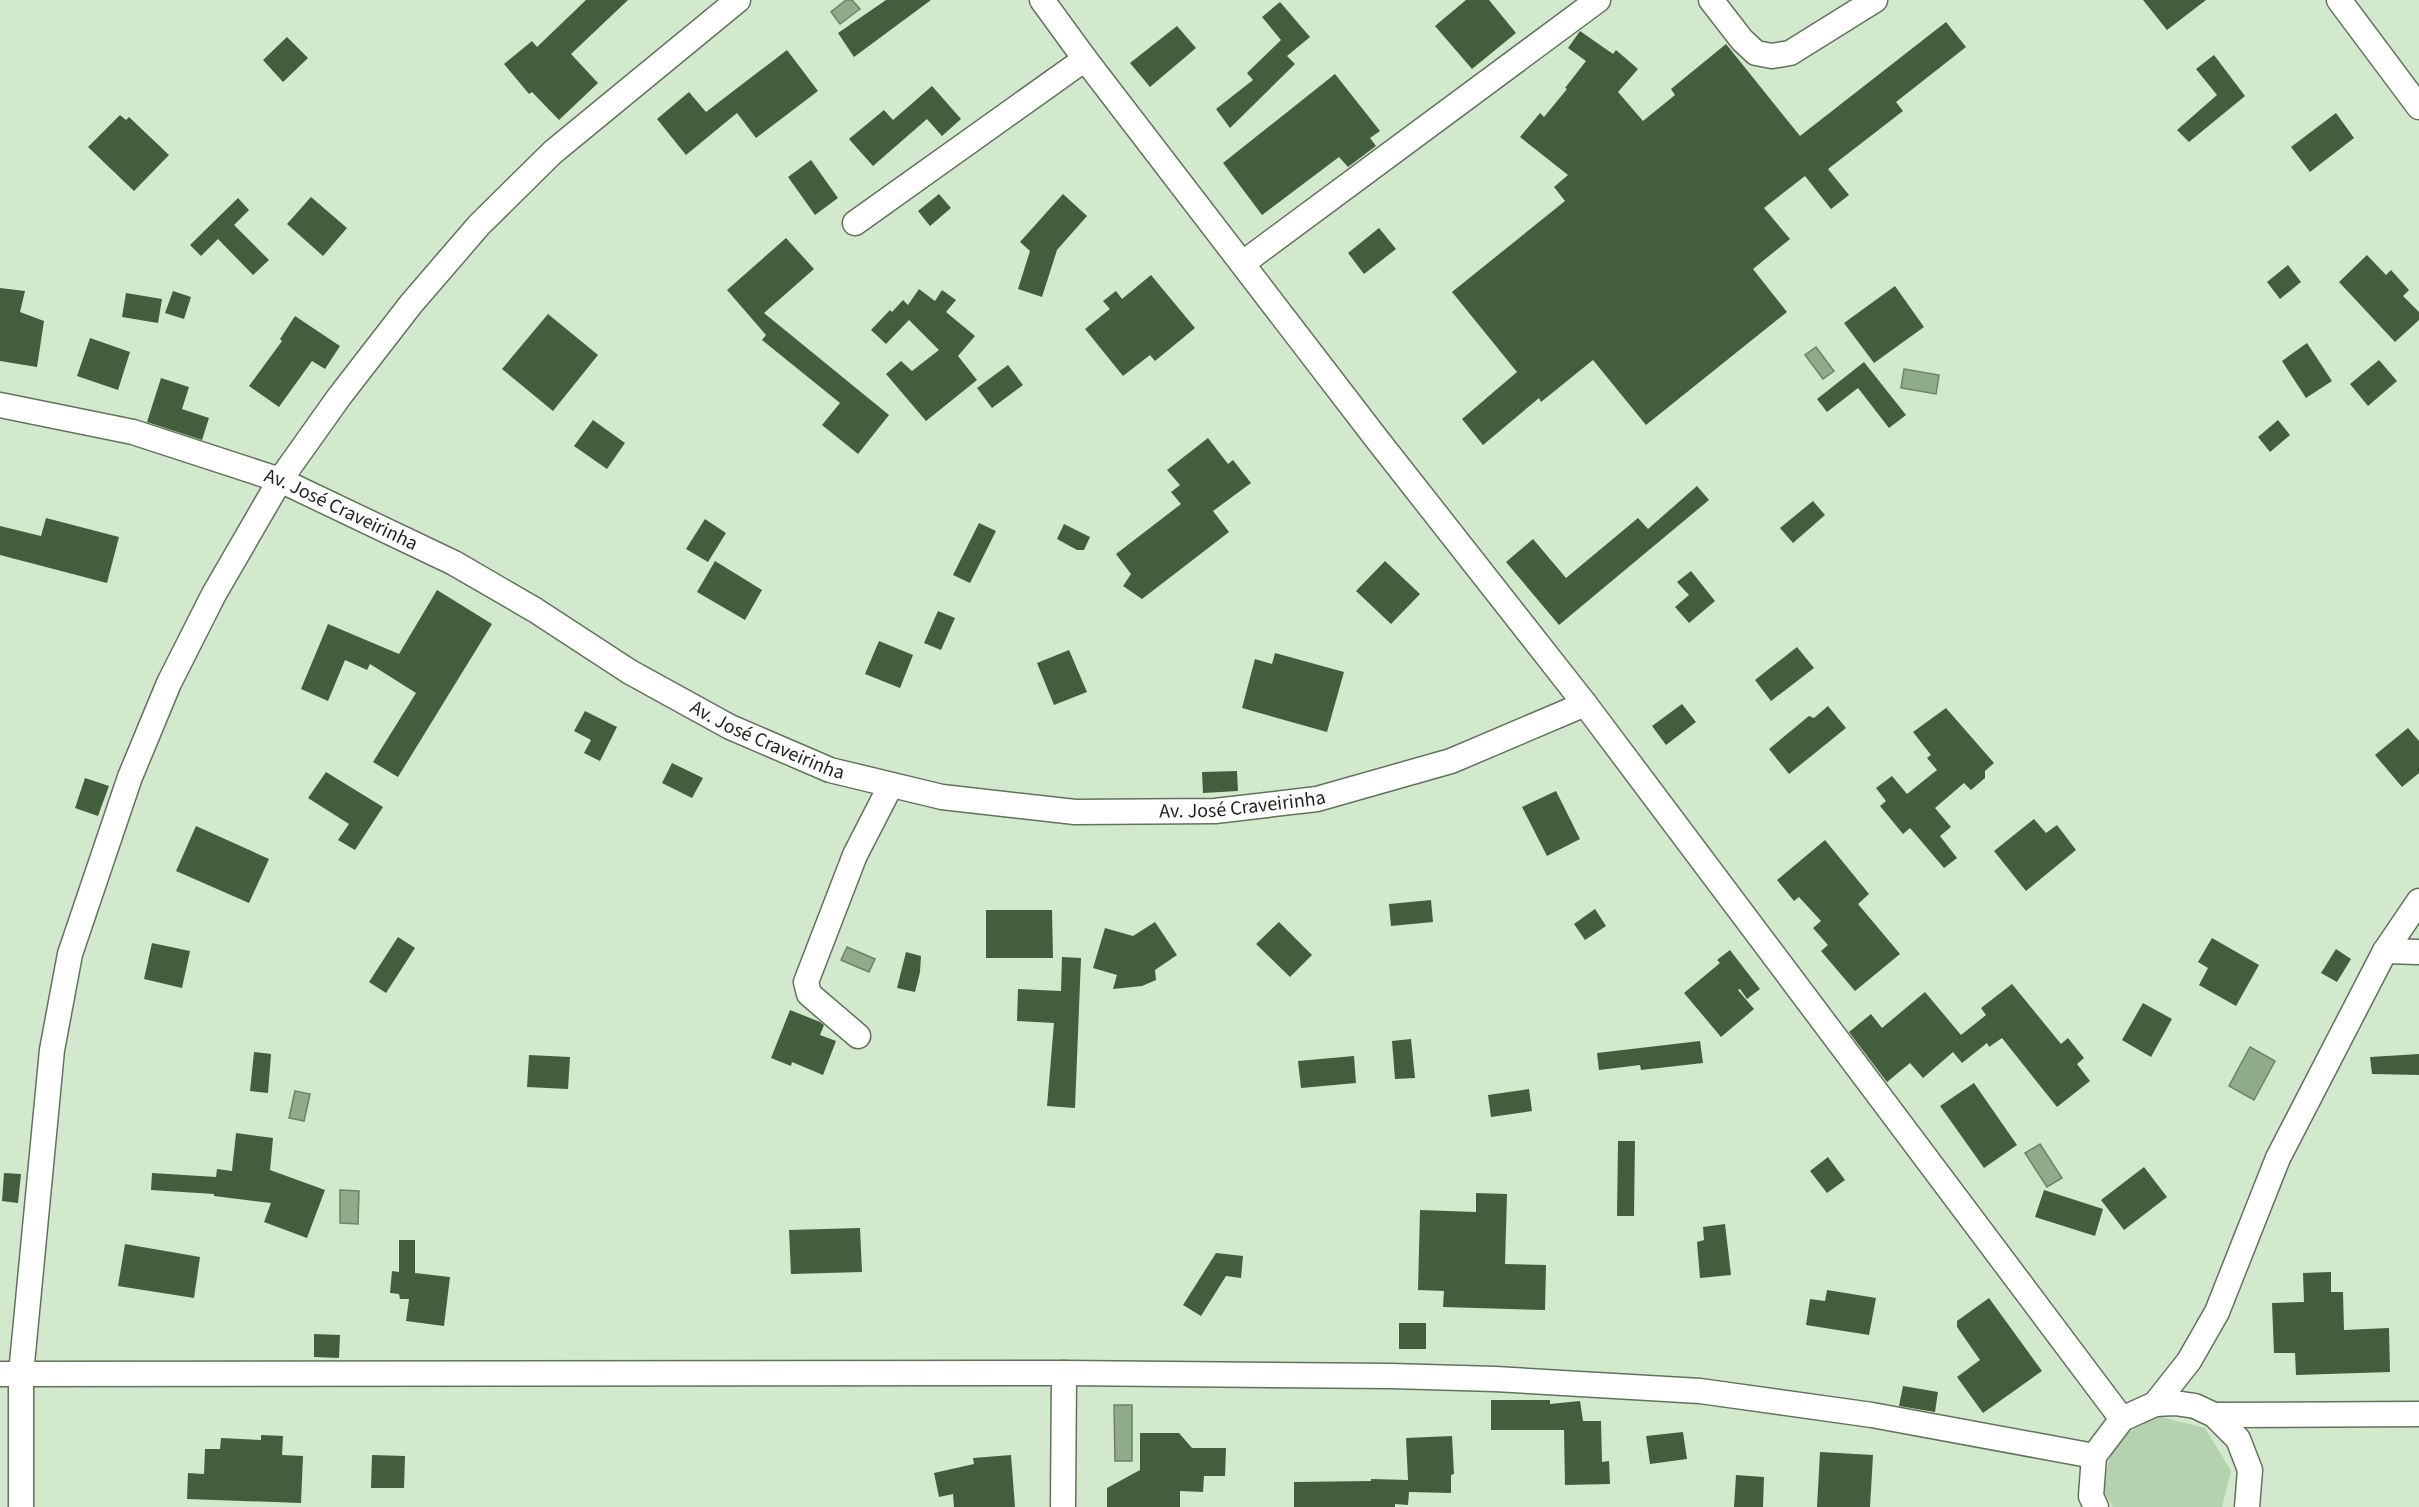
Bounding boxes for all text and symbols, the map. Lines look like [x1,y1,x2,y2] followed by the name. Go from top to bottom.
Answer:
[261,462,422,558] street label: Av. José Craveirinha
[685,694,847,787] street label: Av. José Craveirinha
[1159,783,1329,825] street label: Av. José Craveirinha

